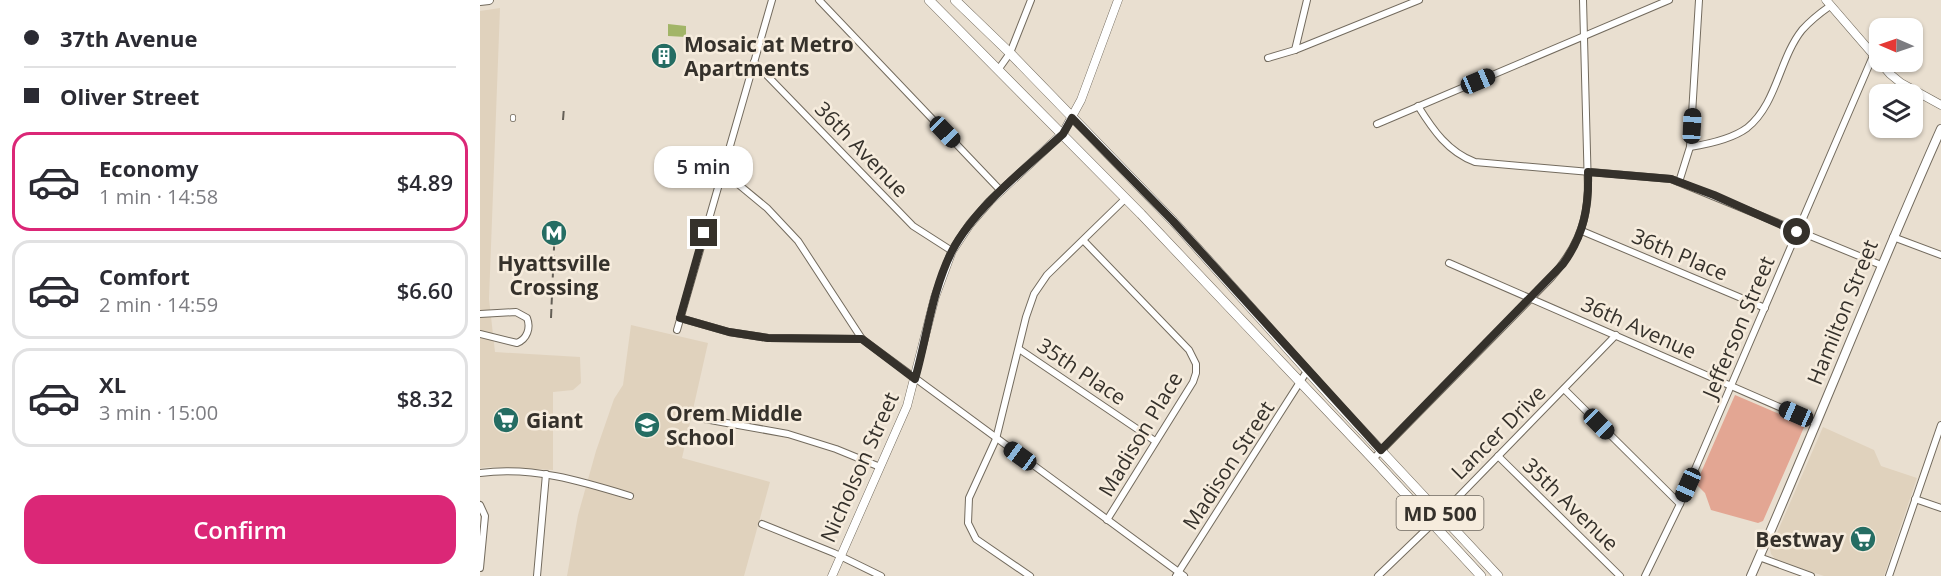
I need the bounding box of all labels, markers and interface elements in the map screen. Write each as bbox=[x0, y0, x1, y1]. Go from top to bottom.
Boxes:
north arrow bbox=[1869, 18, 1923, 72]
map controls bbox=[1869, 18, 1923, 138]
text: 37th Avenue bbox=[60, 23, 198, 53]
place label: Mosaic at Metro Apartments bbox=[684, 30, 854, 82]
building icon: Mosaic at Metro Apartments bbox=[649, 41, 679, 71]
car bbox=[1458, 66, 1498, 96]
text: Oliver Street bbox=[60, 81, 199, 111]
button: layers bbox=[1869, 84, 1923, 138]
street label: 36th Avenue bbox=[809, 95, 915, 203]
car bbox=[1682, 108, 1702, 144]
car bbox=[926, 113, 964, 151]
callout: 5 min bbox=[654, 146, 754, 188]
text: Economy bbox=[99, 153, 198, 183]
text: 5 min bbox=[677, 153, 731, 180]
icon: car bbox=[27, 155, 81, 209]
text: $4.89 bbox=[397, 167, 453, 197]
text: 1 min · 14:58 bbox=[99, 183, 218, 210]
metro station icon: Hyattsville Crossing bbox=[539, 218, 569, 248]
route start bbox=[1783, 218, 1810, 245]
route end bbox=[690, 219, 717, 246]
street label: 36th Place bbox=[1628, 221, 1732, 287]
street label: Hamilton Street bbox=[1800, 235, 1884, 389]
place label: Hyattsville Crossing bbox=[498, 249, 610, 301]
street label: Jefferson Street bbox=[1695, 252, 1781, 404]
text: Comfort bbox=[99, 261, 190, 291]
icon: car bbox=[27, 263, 81, 317]
text: $6.60 bbox=[397, 275, 453, 305]
street label: 36th Avenue bbox=[1577, 289, 1701, 365]
text: 2 min · 14:59 bbox=[99, 291, 218, 318]
street label: 35th Place bbox=[1032, 331, 1132, 411]
street label: Madison Place bbox=[1092, 366, 1188, 502]
text: XL bbox=[99, 369, 126, 399]
icon: car bbox=[27, 371, 81, 425]
street label: Lancer Drive bbox=[1445, 379, 1551, 485]
text: $8.32 bbox=[397, 383, 453, 413]
street label: Nicholson Street bbox=[813, 387, 905, 547]
street label: Madison Street bbox=[1176, 395, 1280, 535]
car bbox=[1776, 398, 1816, 430]
text: 3 min · 15:00 bbox=[99, 399, 218, 426]
place label: Orem Middle School bbox=[666, 399, 802, 451]
supermarket icon: Giant bbox=[491, 405, 521, 435]
car bbox=[1580, 405, 1618, 443]
place label: Giant bbox=[526, 406, 583, 434]
school or university icon: Orem Middle School bbox=[632, 410, 662, 440]
car bbox=[1000, 438, 1040, 474]
street label: 35th Avenue bbox=[1517, 451, 1625, 557]
car bbox=[1672, 465, 1704, 505]
button: Confirm bbox=[24, 495, 456, 564]
road number: MD 500 bbox=[1396, 496, 1484, 530]
supermarket icon: Bestway bbox=[1848, 524, 1878, 554]
place label: Bestway bbox=[1755, 525, 1844, 553]

